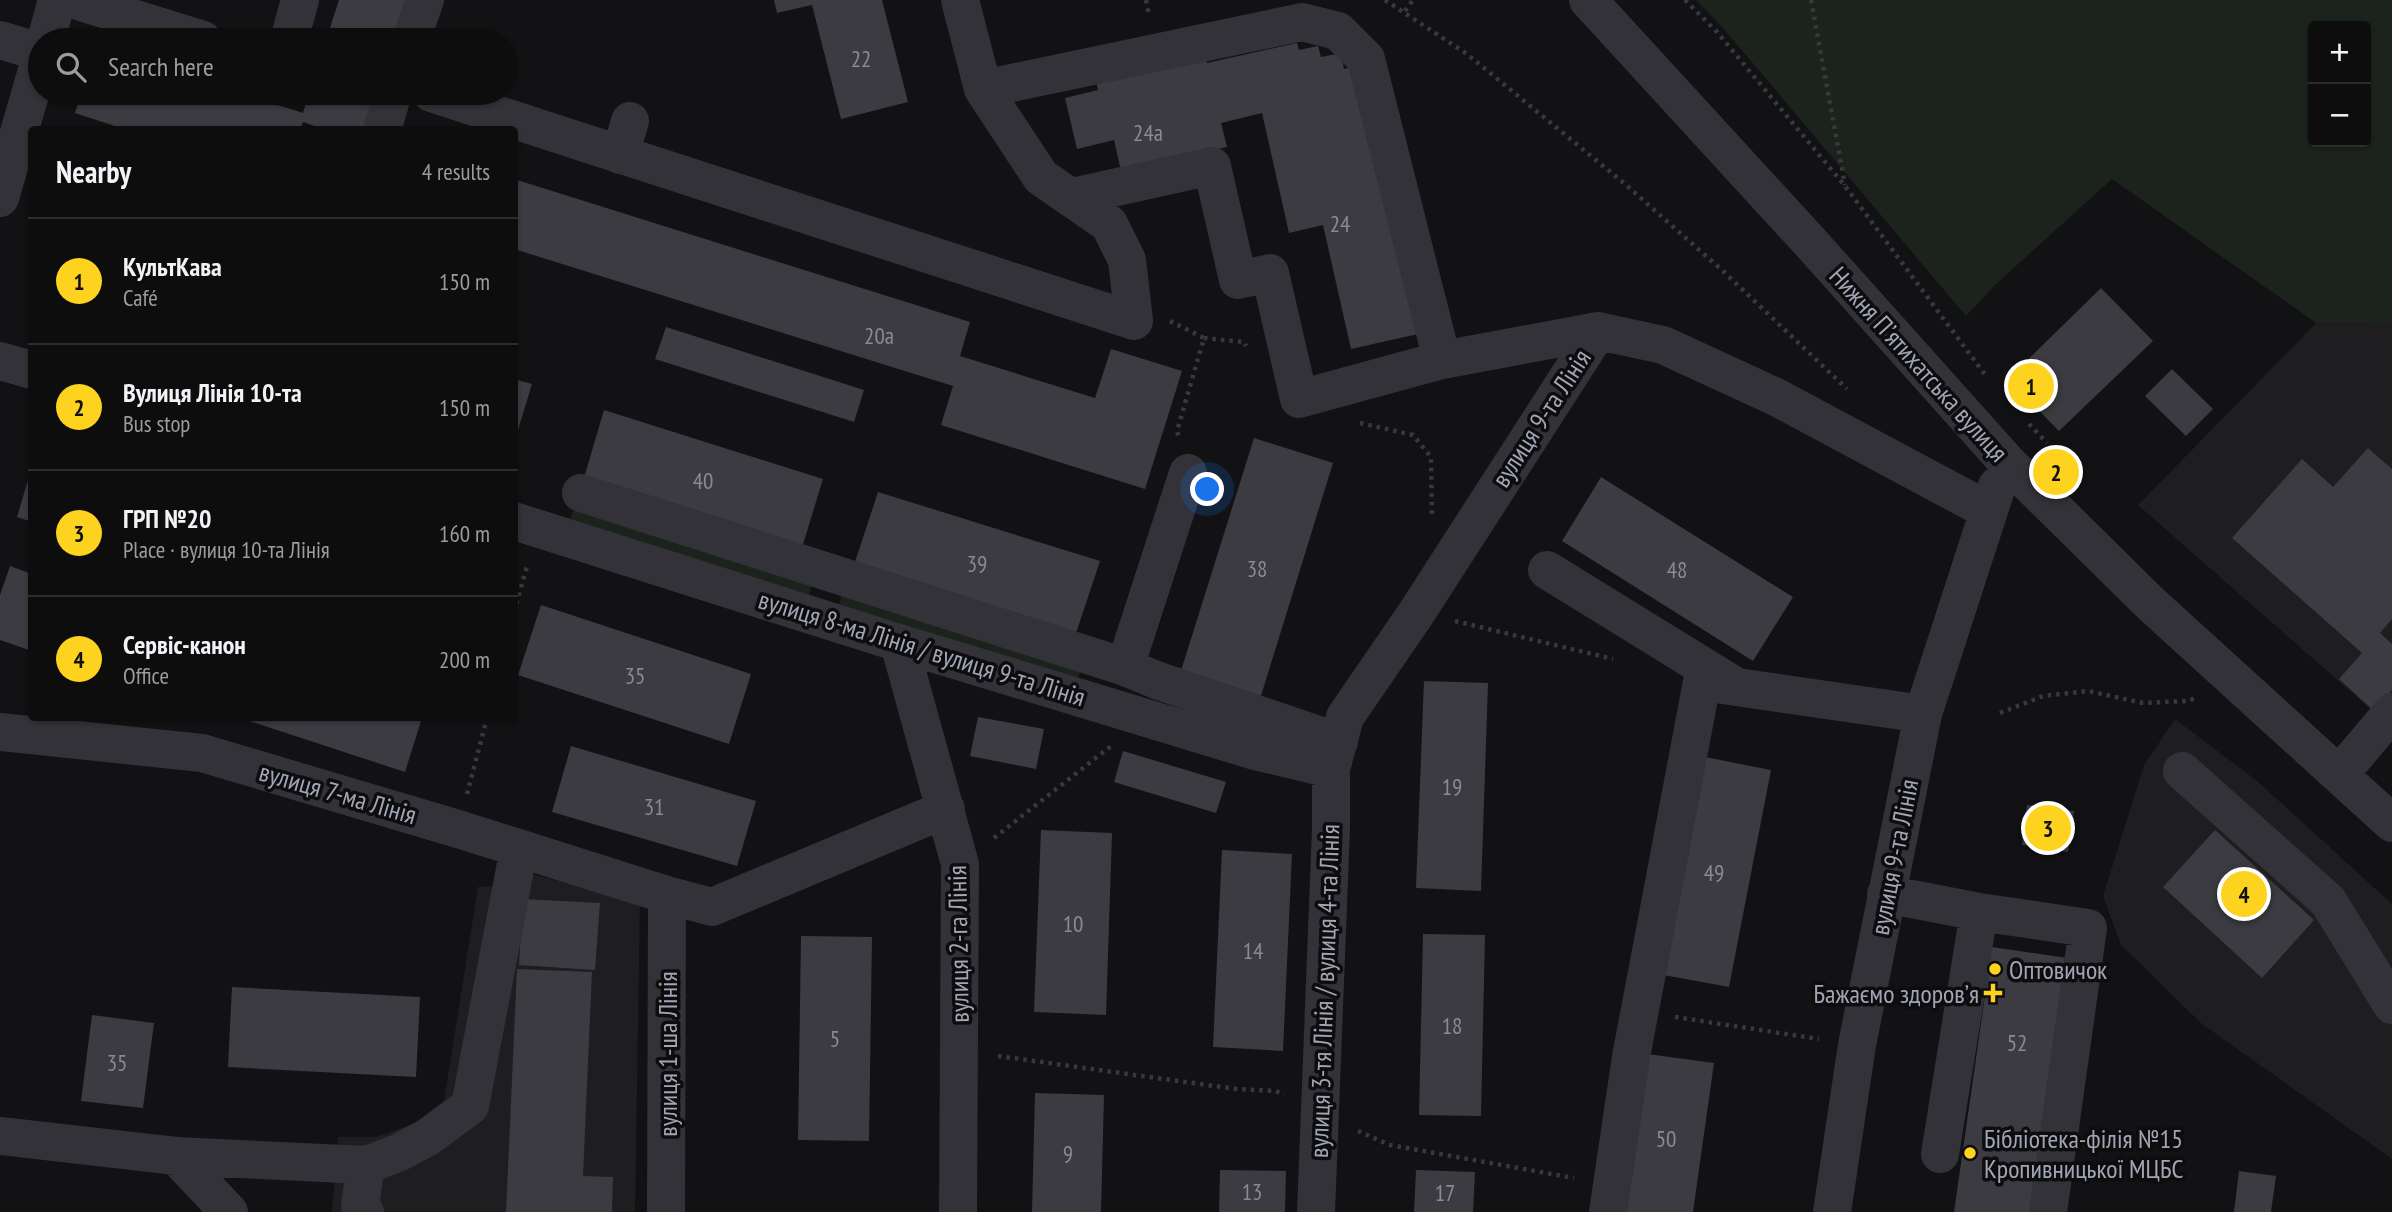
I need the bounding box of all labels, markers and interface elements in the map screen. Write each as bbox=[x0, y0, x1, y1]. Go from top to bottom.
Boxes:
map controls bbox=[2308, 21, 2371, 147]
button: + bbox=[2308, 21, 2371, 84]
search box bbox=[28, 28, 518, 105]
house number: 22 bbox=[851, 44, 871, 73]
icon: search bbox=[52, 48, 90, 86]
text: Search here bbox=[108, 50, 214, 83]
button: − bbox=[2308, 84, 2371, 147]
house number: 24а bbox=[1133, 118, 1163, 147]
text: Nearby bbox=[56, 152, 131, 191]
text: 4 results bbox=[422, 157, 490, 186]
house number: 24 bbox=[1330, 209, 1350, 238]
text: КультКава bbox=[123, 250, 222, 283]
street label: Нижня Пʼятихатська вулиця bbox=[1823, 260, 2015, 468]
text: 1 bbox=[74, 267, 85, 296]
text: 150 m bbox=[439, 267, 490, 296]
text: Café bbox=[123, 283, 158, 312]
house number: 20а bbox=[864, 321, 894, 350]
street label: вулиця 9-та Лінія bbox=[1484, 343, 1598, 493]
pin: 1 bbox=[2008, 360, 2054, 412]
text: Вулиця Лінія 10-та bbox=[123, 376, 302, 409]
text: 2 bbox=[74, 393, 85, 422]
text: 150 m bbox=[439, 393, 490, 422]
text: Bus stop bbox=[123, 409, 190, 438]
pin: 2 bbox=[2033, 446, 2079, 498]
house number: 40 bbox=[693, 466, 713, 495]
your location bbox=[1190, 472, 1224, 506]
text: ГРП №20 bbox=[123, 502, 211, 535]
text: 3 bbox=[74, 519, 85, 548]
text: 160 m bbox=[439, 519, 490, 548]
text: Place · вулиця 10-та Лінія bbox=[123, 535, 330, 564]
house number: 39 bbox=[967, 549, 987, 578]
house number: 38 bbox=[1247, 554, 1267, 583]
house number: 48 bbox=[1667, 555, 1687, 584]
street label: вулиця 8-ма Лінія / вулиця 9-та Лінія bbox=[755, 583, 1089, 713]
text: Сервіс-канон bbox=[123, 628, 246, 661]
text: 4 bbox=[74, 645, 85, 674]
text: 200 m bbox=[439, 645, 490, 674]
text: Office bbox=[123, 661, 169, 690]
house number: 35 bbox=[625, 661, 645, 690]
street label: вулиця 7-ма Лінія bbox=[256, 755, 420, 831]
house number: 19 bbox=[1442, 772, 1462, 801]
street label: вулиця 9-та Лінія bbox=[1863, 776, 1925, 938]
house number: 31 bbox=[644, 792, 664, 821]
pin: 3 bbox=[2025, 802, 2071, 854]
street label: вулиця 3-тя Лінія / вулиця 4-та Лінія bbox=[1302, 824, 1346, 1158]
house number: 49 bbox=[1704, 858, 1724, 887]
street label: вулиця 2-га Лінія bbox=[940, 865, 976, 1023]
pin: 4 bbox=[2221, 868, 2267, 920]
house number: 10 bbox=[1063, 909, 1083, 938]
house number: 14 bbox=[1243, 936, 1263, 965]
place label: Оптовичок bbox=[2009, 953, 2107, 986]
marker: Оптовичок bbox=[1987, 961, 2003, 977]
street label: вулиця 1-ша Лінія bbox=[651, 971, 684, 1137]
place label: Бажаємо здоровʼя bbox=[1814, 977, 1979, 1010]
marker: Бажаємо здоровʼя bbox=[1985, 985, 2001, 1001]
house number: 18 bbox=[1442, 1011, 1462, 1040]
house number: 5 bbox=[830, 1024, 840, 1053]
house number: 52 bbox=[2007, 1028, 2027, 1057]
house number: 35 bbox=[107, 1048, 127, 1077]
place label: Бібліотека-філія №15 Кропивницької МЦБС bbox=[1984, 1122, 2183, 1185]
house number: 50 bbox=[1656, 1124, 1676, 1153]
house number: 9 bbox=[1063, 1139, 1073, 1168]
marker: Бібліотека-філія №15 Кропивницької МЦБС bbox=[1962, 1145, 1978, 1161]
house number: 13 bbox=[1242, 1177, 1262, 1206]
house number: 17 bbox=[1435, 1178, 1455, 1207]

